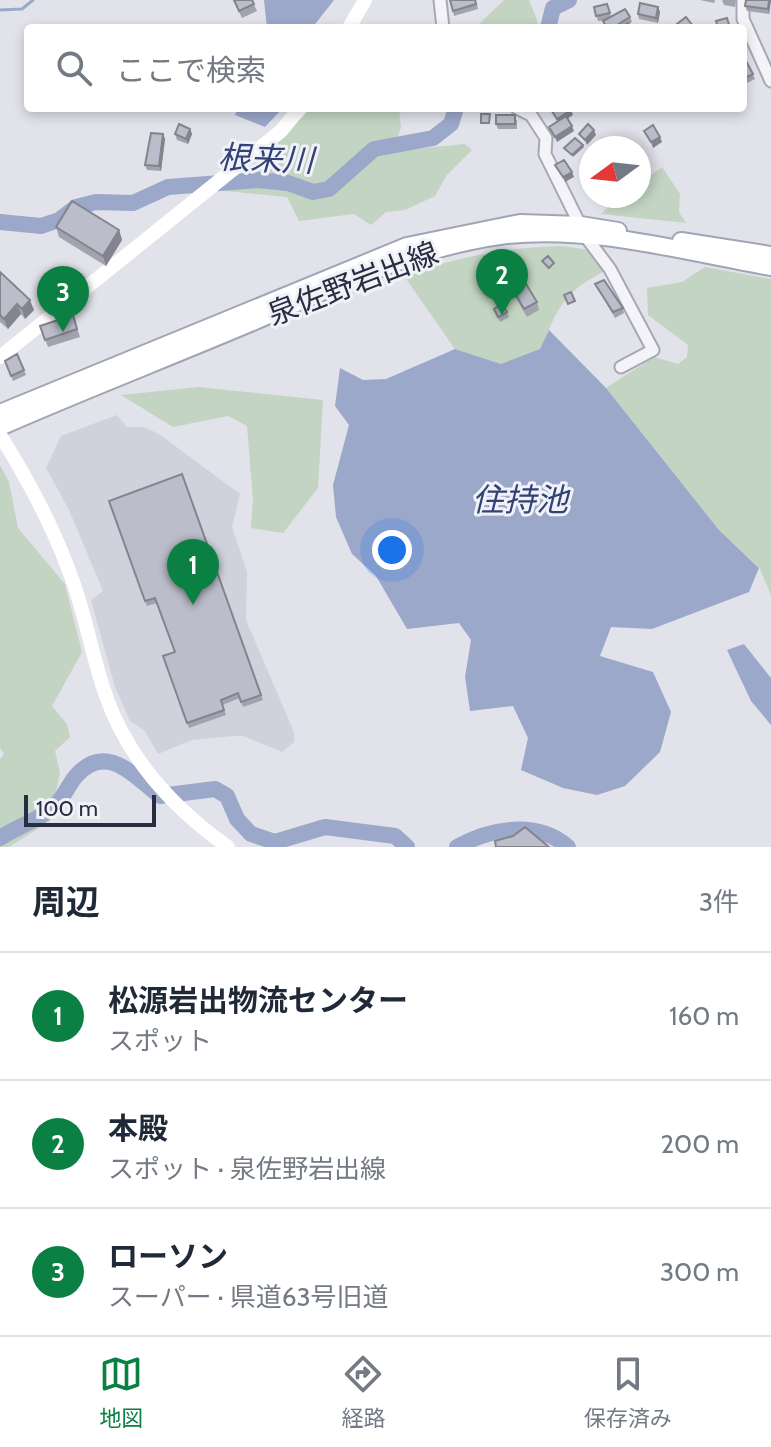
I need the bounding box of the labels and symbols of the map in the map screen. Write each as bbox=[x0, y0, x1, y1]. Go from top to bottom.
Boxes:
north arrow bbox=[579, 136, 651, 208]
water label: 根来川 bbox=[217, 137, 318, 180]
street label: 泉佐野岩出線 bbox=[262, 234, 443, 333]
pin: 2 bbox=[476, 249, 528, 315]
pin: 3 bbox=[37, 266, 89, 332]
water label: 住持池 bbox=[472, 480, 571, 519]
your location bbox=[372, 530, 412, 570]
pin: 1 bbox=[167, 539, 219, 605]
scale bar bbox=[24, 791, 156, 827]

